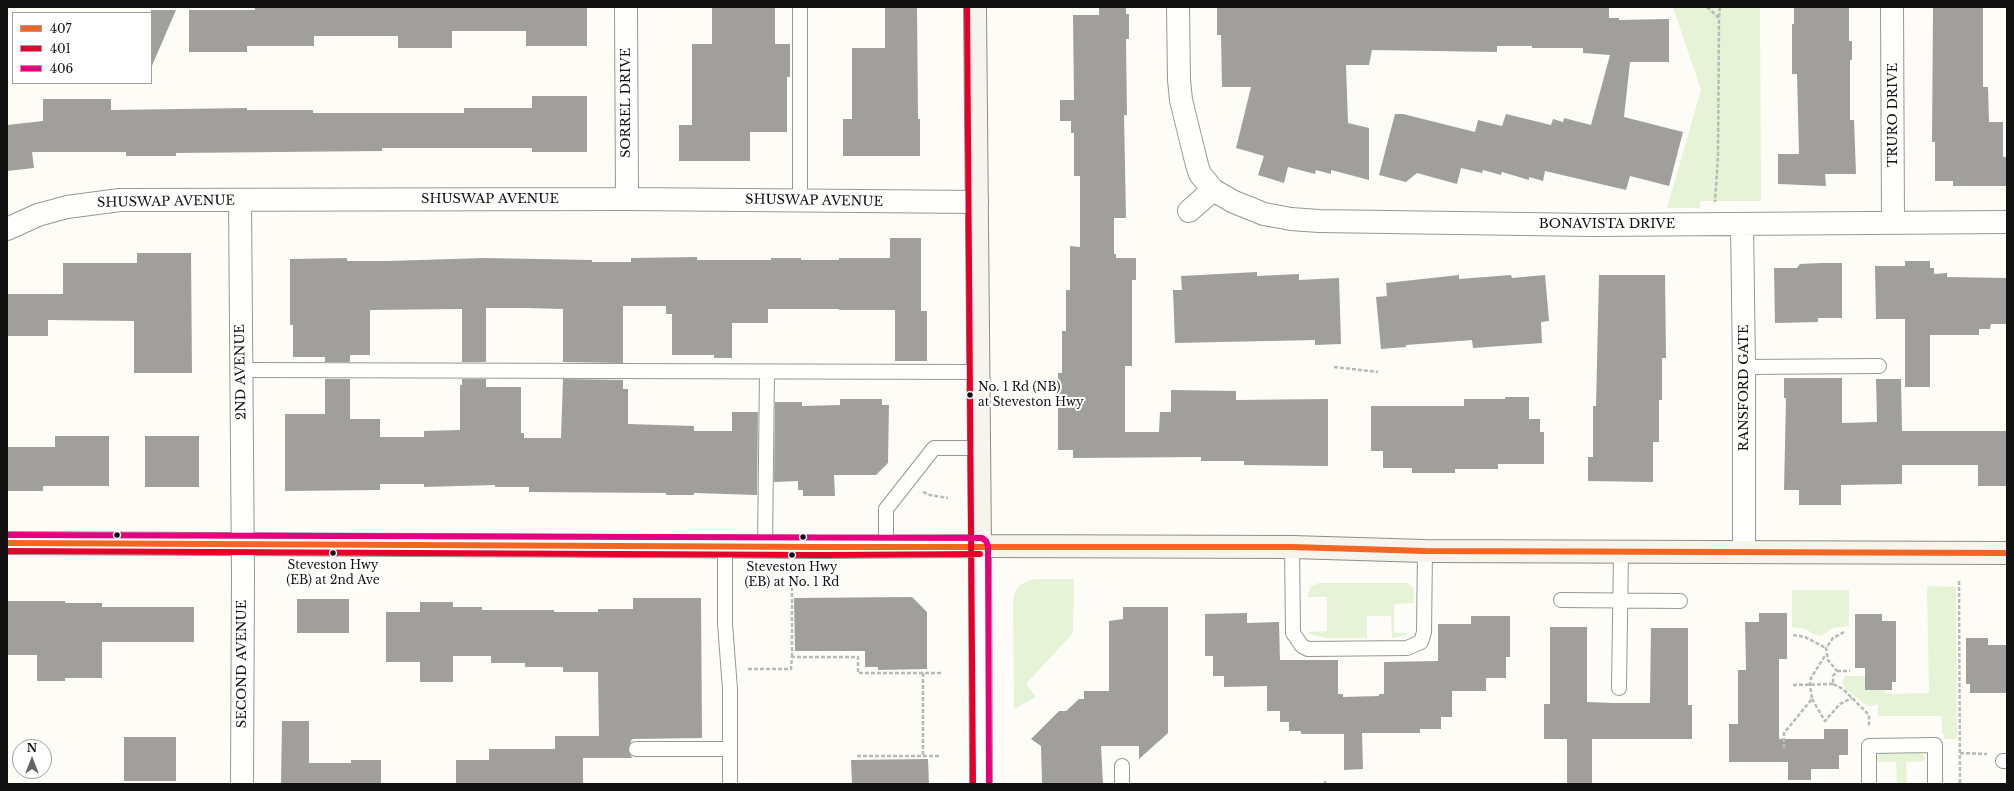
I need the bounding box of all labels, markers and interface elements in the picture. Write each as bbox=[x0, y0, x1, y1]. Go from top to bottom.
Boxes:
legend bbox=[12, 12, 152, 84]
text: 407 bbox=[50, 21, 72, 36]
text: 401 bbox=[50, 41, 71, 56]
street label: SORREL DRIVE bbox=[618, 48, 634, 158]
text: 406 bbox=[50, 61, 73, 76]
street label: TRURO DRIVE bbox=[1885, 63, 1901, 167]
street label: SHUSWAP AVENUE bbox=[421, 191, 559, 207]
street label: SHUSWAP AVENUE bbox=[745, 192, 883, 210]
street label: SHUSWAP AVENUE bbox=[97, 193, 235, 211]
street label: BONAVISTA DRIVE bbox=[1539, 216, 1675, 232]
street label: 2ND AVENUE bbox=[232, 324, 250, 420]
street label: RANSFORD GATE bbox=[1736, 325, 1752, 451]
place label: No. 1 Rd (NB) at Steveston Hwy bbox=[978, 381, 1084, 409]
marker: No. 1 Rd (NB) at Steveston Hwy bbox=[965, 390, 975, 400]
unlabelled marker bbox=[112, 530, 122, 540]
unlabelled marker bbox=[798, 532, 808, 542]
marker: Steveston Hwy (EB) at 2nd Ave bbox=[328, 548, 338, 558]
marker: Steveston Hwy (EB) at No. 1 Rd bbox=[787, 550, 797, 560]
place label: Steveston Hwy (EB) at 2nd Ave bbox=[286, 559, 380, 587]
place label: Steveston Hwy (EB) at No. 1 Rd bbox=[745, 561, 839, 589]
street label: SECOND AVENUE bbox=[234, 600, 250, 728]
north arrow bbox=[12, 739, 52, 779]
text: N bbox=[27, 741, 37, 755]

